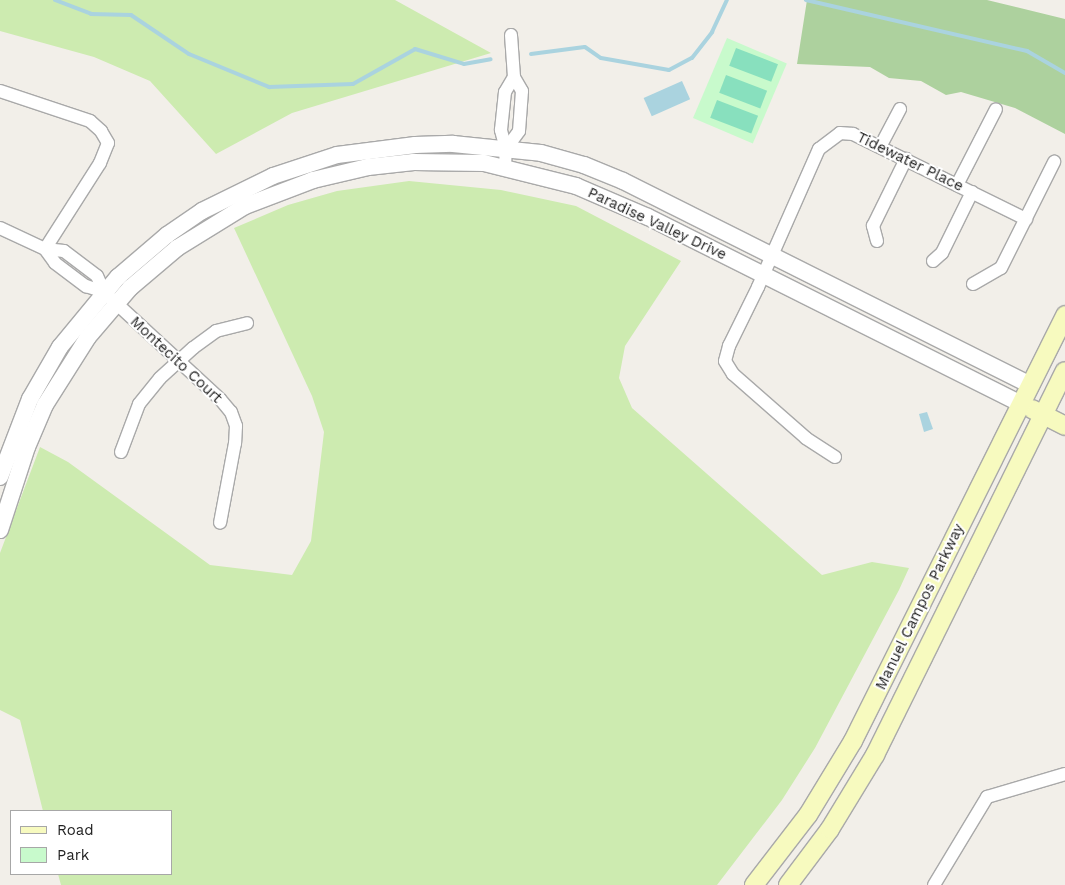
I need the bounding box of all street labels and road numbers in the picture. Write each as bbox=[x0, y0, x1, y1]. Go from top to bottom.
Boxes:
street label: Tidewater Place bbox=[854, 128, 966, 196]
street label: Paradise Valley Drive bbox=[584, 184, 730, 264]
street label: Montecito Court bbox=[126, 313, 226, 407]
street label: Manuel Campos Parkway bbox=[872, 521, 968, 693]

